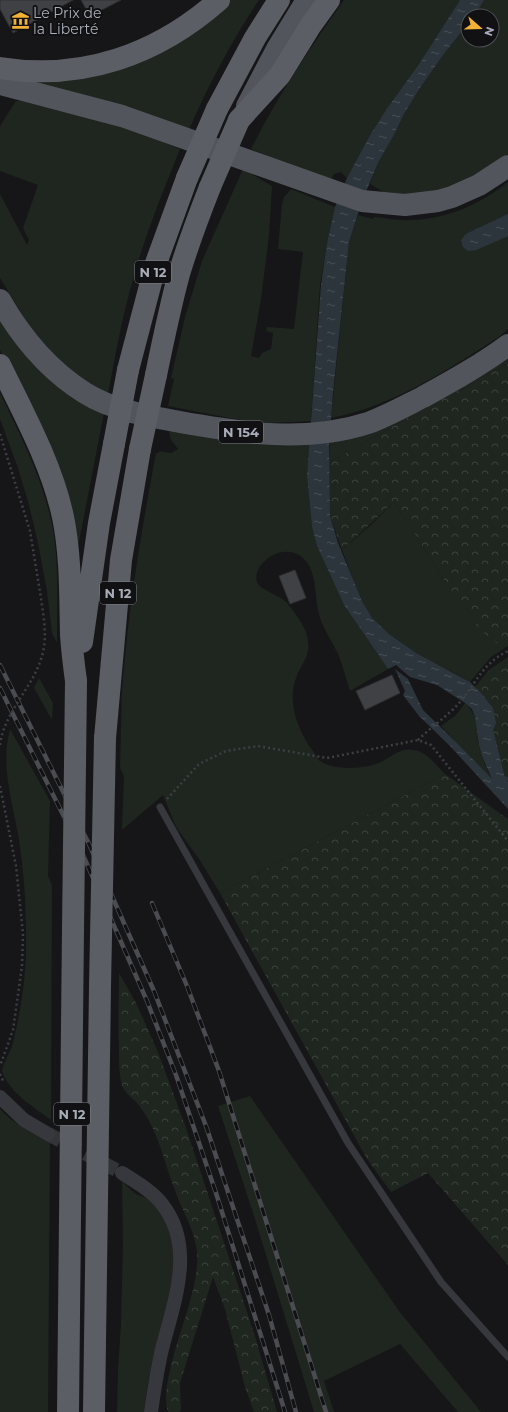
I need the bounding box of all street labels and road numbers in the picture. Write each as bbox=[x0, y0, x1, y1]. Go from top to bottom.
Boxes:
road number: N 12 bbox=[135, 261, 171, 283]
road number: N 154 bbox=[219, 421, 263, 443]
road number: N 12 bbox=[100, 582, 136, 604]
road number: N 12 bbox=[54, 1103, 90, 1125]

